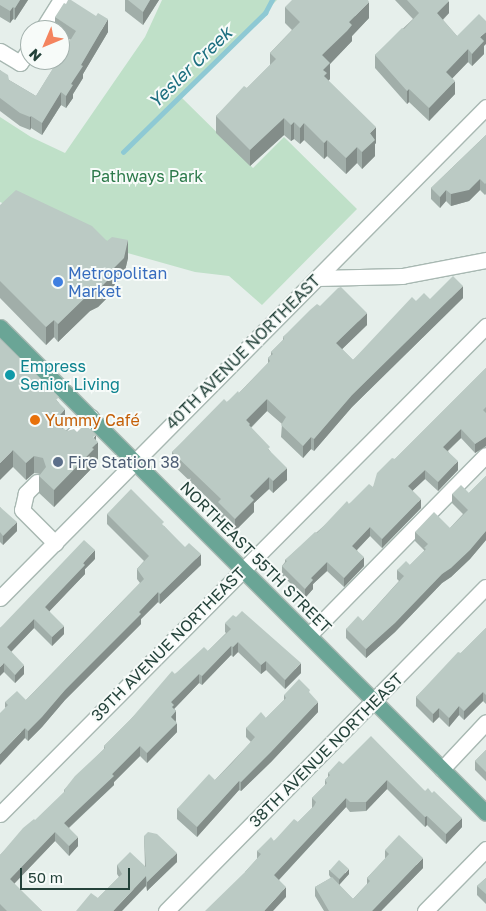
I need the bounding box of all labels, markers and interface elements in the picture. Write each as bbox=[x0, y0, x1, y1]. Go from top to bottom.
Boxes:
north arrow bbox=[20, 20, 70, 70]
water label: Yesler Creek bbox=[144, 22, 236, 112]
text: N bbox=[25, 45, 45, 65]
park label: Pathways Park bbox=[91, 166, 203, 186]
place label: Metropolitan Market bbox=[68, 263, 167, 301]
street label: 40TH AVENUE NORTHEAST bbox=[162, 271, 324, 433]
marker: Metropolitan Market bbox=[52, 276, 64, 288]
place label: Empress Senior Living bbox=[20, 356, 120, 394]
marker: Empress Senior Living bbox=[4, 369, 16, 381]
place label: Yummy Café bbox=[45, 410, 140, 430]
marker: Yummy Café bbox=[29, 414, 41, 426]
place label: Fire Station 38 bbox=[68, 452, 180, 472]
marker: Fire Station 38 bbox=[52, 456, 64, 468]
street label: NORTHEAST 55TH STREET bbox=[176, 477, 336, 637]
street label: 39TH AVENUE NORTHEAST bbox=[87, 563, 249, 725]
street label: 38TH AVENUE NORTHEAST bbox=[245, 669, 407, 831]
scale bar bbox=[22, 858, 132, 890]
text: 50 m bbox=[28, 868, 63, 886]

